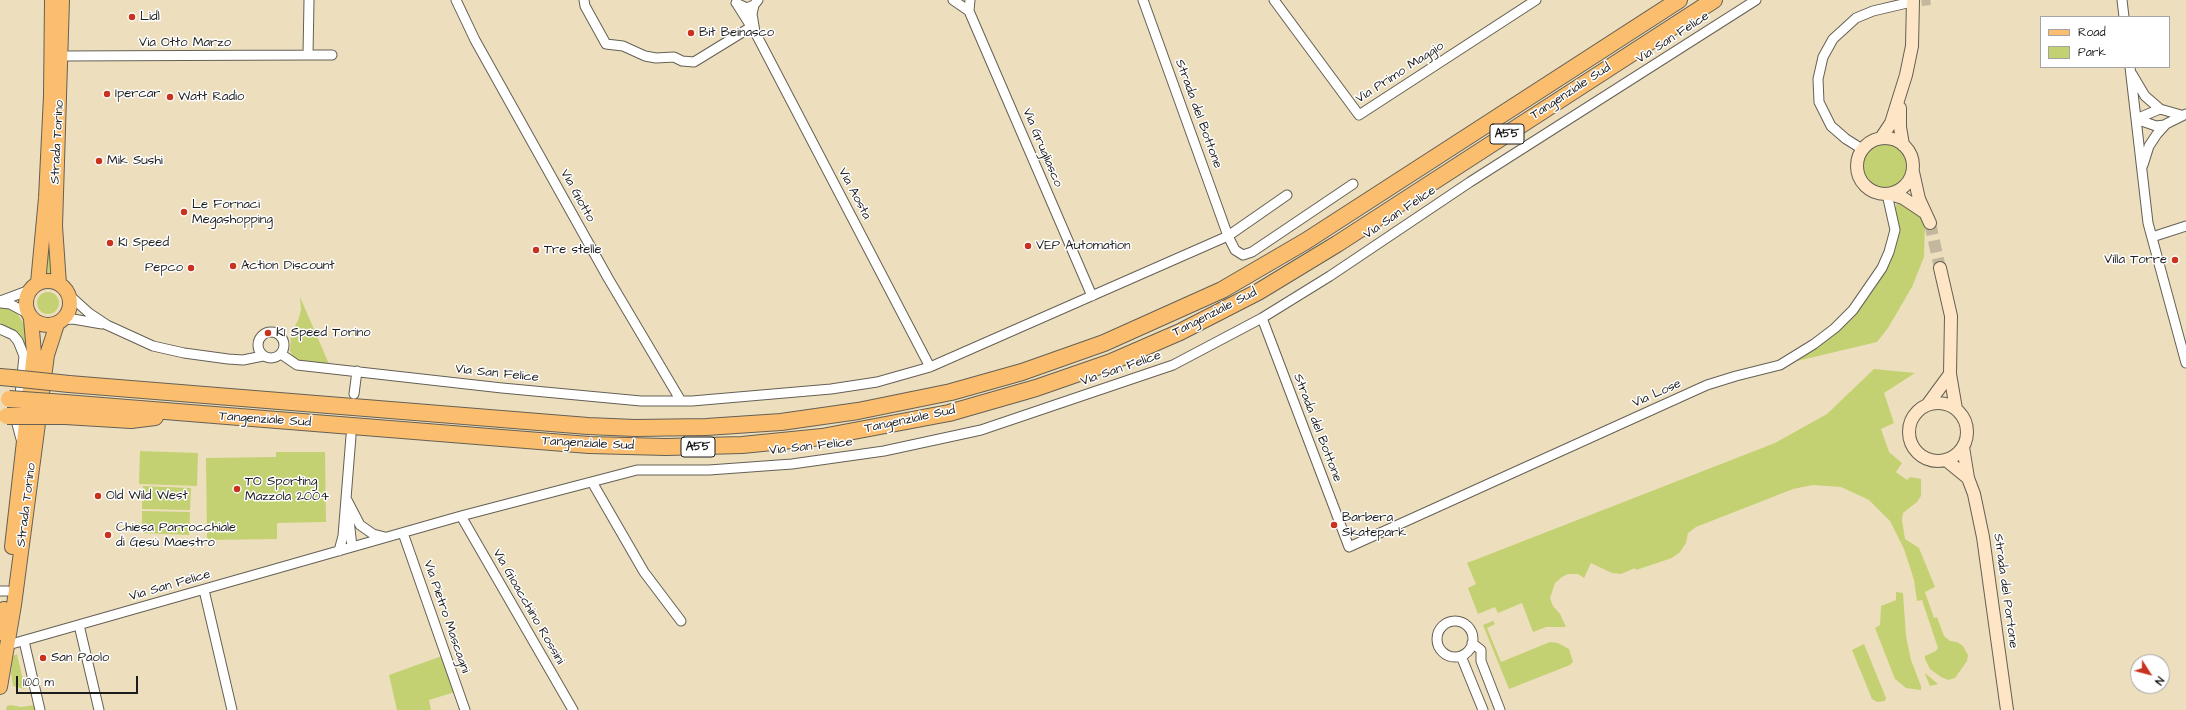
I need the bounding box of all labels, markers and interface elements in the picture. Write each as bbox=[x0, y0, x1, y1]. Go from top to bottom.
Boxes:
place label: Lidl bbox=[140, 9, 160, 25]
street label: Via San Felice bbox=[1634, 9, 1712, 67]
marker: Lidl bbox=[127, 12, 137, 22]
legend bbox=[2040, 16, 2170, 68]
text: Road bbox=[2078, 24, 2106, 41]
place label: Bit Beinasco bbox=[699, 25, 774, 41]
marker: Bit Beinasco bbox=[686, 28, 696, 38]
street label: Via Otto Marzo bbox=[139, 35, 231, 51]
street label: Via Primo Maggio bbox=[1353, 39, 1447, 107]
text: Park bbox=[2078, 44, 2106, 61]
street label: Strada del Bottone bbox=[1171, 57, 1225, 171]
street label: Tangenziale Sud bbox=[1528, 60, 1614, 124]
place label: Ipercar bbox=[115, 86, 160, 102]
marker: Ipercar bbox=[102, 89, 112, 99]
place label: Watt Radio bbox=[178, 89, 244, 105]
marker: Watt Radio bbox=[165, 92, 175, 102]
street label: Strada Torino bbox=[48, 100, 68, 184]
street label: Via Grugliasco bbox=[1018, 106, 1066, 190]
road number: A55 bbox=[1490, 124, 1524, 144]
place label: Mik Sushi bbox=[107, 153, 163, 169]
marker: Mik Sushi bbox=[94, 156, 104, 166]
street label: Via Aosta bbox=[834, 166, 874, 222]
street label: Via Giotto bbox=[556, 167, 598, 225]
street label: Via San Felice bbox=[1361, 183, 1439, 243]
place label: Le Fornaci Megashopping bbox=[192, 197, 273, 228]
marker: Le Fornaci Megashopping bbox=[179, 207, 189, 217]
place label: K1 Speed bbox=[118, 235, 169, 251]
marker: K1 Speed bbox=[105, 238, 115, 248]
place label: VEP Automation bbox=[1036, 238, 1131, 254]
marker: VEP Automation bbox=[1023, 241, 1033, 251]
place label: Tre stelle bbox=[544, 242, 601, 258]
marker: Tre stelle bbox=[531, 245, 541, 255]
place label: Villa Torre bbox=[2104, 252, 2167, 268]
marker: Villa Torre bbox=[2170, 255, 2180, 265]
place label: Action Discount bbox=[241, 258, 335, 274]
place label: Pepco bbox=[145, 260, 183, 276]
marker: Action Discount bbox=[228, 261, 238, 271]
marker: Pepco bbox=[186, 263, 196, 273]
street label: Tangenziale Sud bbox=[1170, 285, 1260, 341]
place label: K1 Speed Torino bbox=[276, 325, 371, 341]
marker: K1 Speed Torino bbox=[263, 328, 273, 338]
street label: Via San Felice bbox=[1079, 348, 1163, 390]
street label: Via San Felice bbox=[454, 362, 540, 386]
street label: Strada del Bottone bbox=[1289, 372, 1345, 484]
street label: Via Lose bbox=[1630, 376, 1684, 412]
street label: Tangenziale Sud bbox=[863, 403, 957, 437]
street label: Tangenziale Sud bbox=[218, 409, 312, 431]
street label: Tangenziale Sud bbox=[541, 434, 635, 454]
street label: Via San Felice bbox=[768, 435, 854, 459]
road number: A55 bbox=[681, 437, 715, 457]
street label: Strada Torino bbox=[14, 462, 40, 548]
place label: TO Sporting Mazzola 2004 bbox=[245, 474, 329, 505]
marker: TO Sporting Mazzola 2004 bbox=[232, 484, 242, 494]
place label: Old Wild West bbox=[106, 488, 188, 504]
marker: Old Wild West bbox=[93, 491, 103, 501]
place label: Barbera Skatepark bbox=[1342, 510, 1406, 541]
place label: Chiesa Parrocchiale di Gesù Maestro bbox=[116, 520, 236, 551]
marker: Barbera Skatepark bbox=[1329, 520, 1339, 530]
marker: Chiesa Parrocchiale di Gesù Maestro bbox=[103, 530, 113, 540]
street label: Strada del Portone bbox=[1989, 533, 2021, 649]
street label: Via Gioacchino Rossini bbox=[489, 546, 567, 668]
street label: Via Pietro Mascagni bbox=[419, 559, 473, 675]
street label: Via San Felice bbox=[128, 567, 212, 605]
place label: San Paolo bbox=[51, 650, 109, 666]
marker: San Paolo bbox=[38, 653, 48, 663]
north arrow bbox=[2130, 654, 2170, 694]
scale bar bbox=[18, 668, 140, 694]
text: 100 m bbox=[23, 674, 54, 691]
text: N bbox=[2151, 674, 2167, 688]

